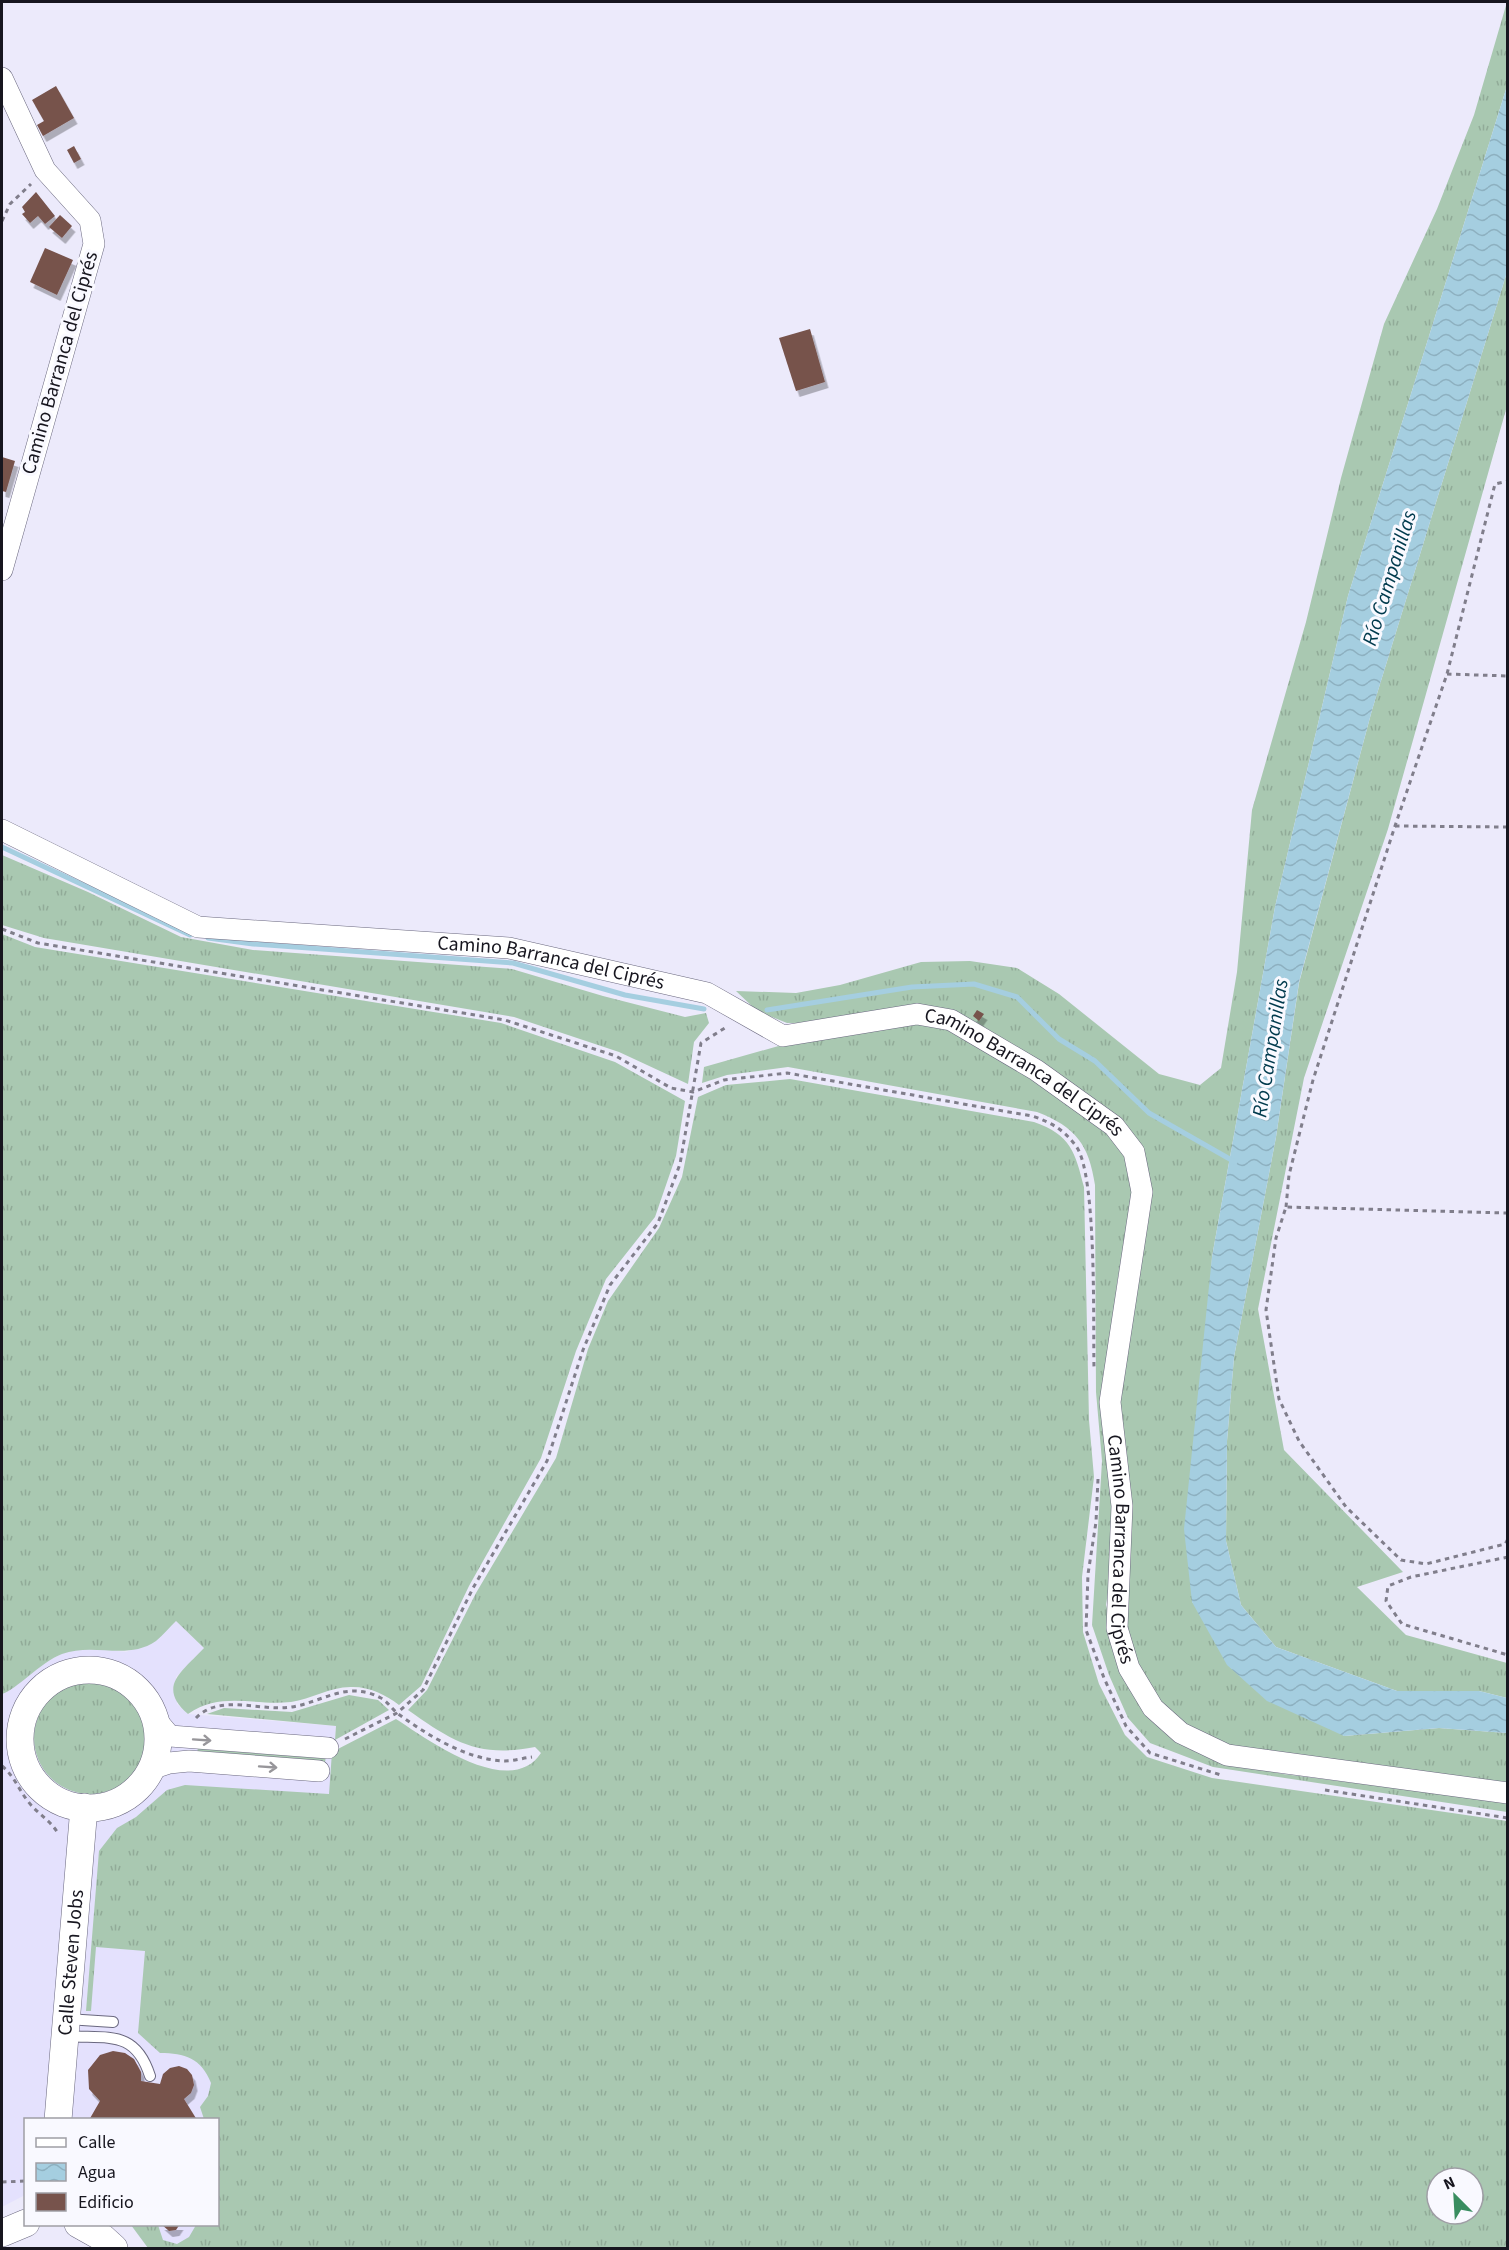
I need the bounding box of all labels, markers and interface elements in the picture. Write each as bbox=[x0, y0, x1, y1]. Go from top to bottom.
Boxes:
street label: Camino Barranca del Ciprés bbox=[15, 248, 105, 478]
water label: Río Campanillas bbox=[1354, 507, 1424, 649]
street label: Camino Barranca del Ciprés bbox=[436, 929, 667, 997]
water label: Río Campanillas bbox=[1244, 977, 1296, 1119]
street label: Camino Barranca del Ciprés bbox=[922, 1002, 1131, 1142]
street label: Camino Barranca del Ciprés bbox=[1100, 1433, 1141, 1667]
one-way arrow bbox=[192, 1735, 212, 1746]
one-way arrow bbox=[258, 1762, 278, 1773]
street label: Calle Steven Jobs bbox=[51, 1888, 91, 2037]
legend bbox=[24, 2118, 219, 2226]
text: Calle bbox=[78, 2130, 116, 2155]
text: Agua bbox=[78, 2160, 116, 2185]
north arrow bbox=[1425, 2166, 1485, 2226]
text: N bbox=[1440, 2171, 1459, 2195]
text: Edificio bbox=[78, 2190, 134, 2215]

